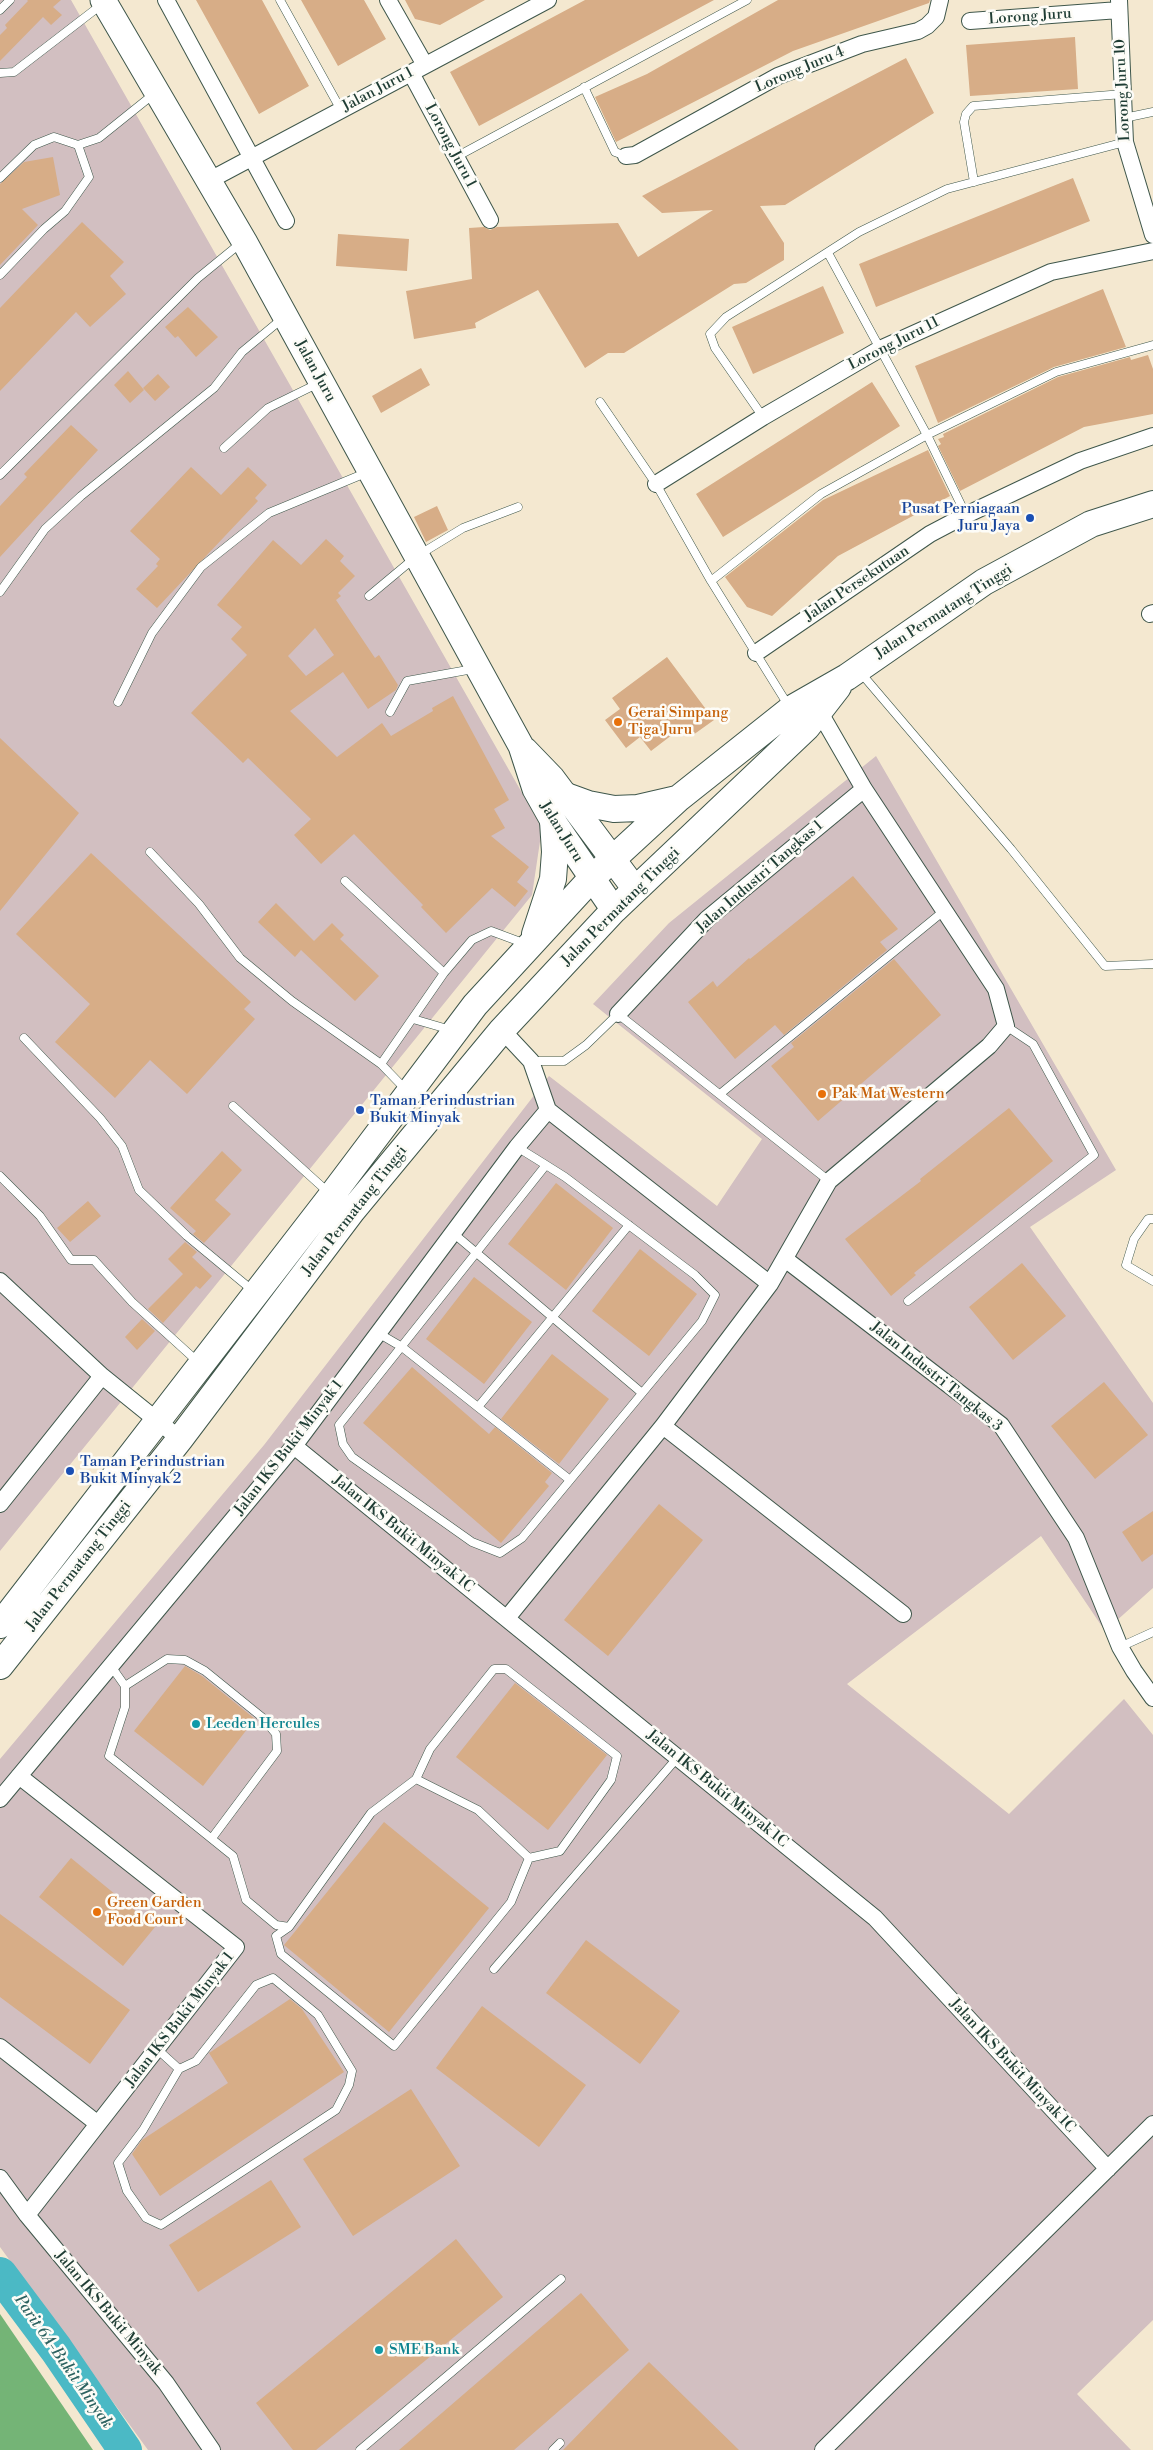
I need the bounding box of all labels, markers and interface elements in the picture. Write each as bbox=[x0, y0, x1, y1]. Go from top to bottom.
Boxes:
street label: Lorong Juru bbox=[988, 5, 1072, 29]
street label: Lorong Juru 10 bbox=[1111, 38, 1135, 142]
street label: Lorong Juru 4 bbox=[753, 43, 847, 97]
street label: Jalan Juru 1 bbox=[339, 64, 417, 116]
street label: Lorong Juru 1 bbox=[420, 101, 480, 191]
street label: Lorong Juru 11 bbox=[845, 313, 943, 375]
street label: Jalan Juru bbox=[291, 337, 339, 405]
place label: Pusat Perniagaan Juru Jaya bbox=[902, 500, 1020, 535]
marker: Pusat Perniagaan Juru Jaya bbox=[1024, 512, 1036, 524]
street label: Jalan Persekutuan bbox=[801, 542, 913, 626]
street label: Jalan Permatang Tinggi bbox=[872, 561, 1016, 663]
place label: Gerai Simpang Tiga Juru bbox=[628, 704, 728, 739]
marker: Gerai Simpang Tiga Juru bbox=[612, 716, 624, 728]
street label: Jalan Juru bbox=[535, 798, 587, 866]
street label: Jalan Industri Tangkas 1 bbox=[693, 817, 827, 937]
street label: Jalan Permatang Tinggi bbox=[558, 844, 684, 970]
place label: Pak Mat Western bbox=[832, 1085, 945, 1103]
marker: Pak Mat Western bbox=[816, 1088, 828, 1100]
place label: Taman Perindustrian Bukit Minyak bbox=[370, 1092, 515, 1127]
marker: Taman Perindustrian Bukit Minyak bbox=[354, 1104, 366, 1116]
street label: Jalan Permatang Tinggi bbox=[299, 1142, 411, 1280]
street label: Jalan Industri Tangkas 3 bbox=[866, 1318, 1006, 1436]
street label: Jalan IKS Bukit Minyak 1 bbox=[231, 1377, 347, 1519]
place label: Taman Perindustrian Bukit Minyak 2 bbox=[80, 1453, 225, 1488]
marker: Taman Perindustrian Bukit Minyak 2 bbox=[64, 1465, 76, 1477]
street label: Jalan IKS Bukit Minyak 1C bbox=[329, 1471, 477, 1597]
street label: Jalan Permatang Tinggi bbox=[23, 1497, 135, 1635]
place label: Leeden Hercules bbox=[206, 1715, 320, 1733]
marker: Leeden Hercules bbox=[190, 1718, 202, 1730]
street label: Jalan IKS Bukit Minyak 1C bbox=[643, 1726, 791, 1852]
place label: Green Garden Food Court bbox=[107, 1894, 202, 1929]
marker: Green Garden Food Court bbox=[91, 1906, 103, 1918]
street label: Jalan IKS Bukit Minyak 1 bbox=[122, 1949, 238, 2091]
street label: Jalan IKS Bukit Minyak 1C bbox=[945, 1995, 1079, 2137]
street label: Jalan IKS Bukit Minyak bbox=[51, 2247, 165, 2379]
water label: Parit 6A-Bukit Minyak bbox=[10, 2292, 116, 2432]
place label: SME Bank bbox=[389, 2341, 459, 2359]
marker: SME Bank bbox=[373, 2344, 385, 2356]

